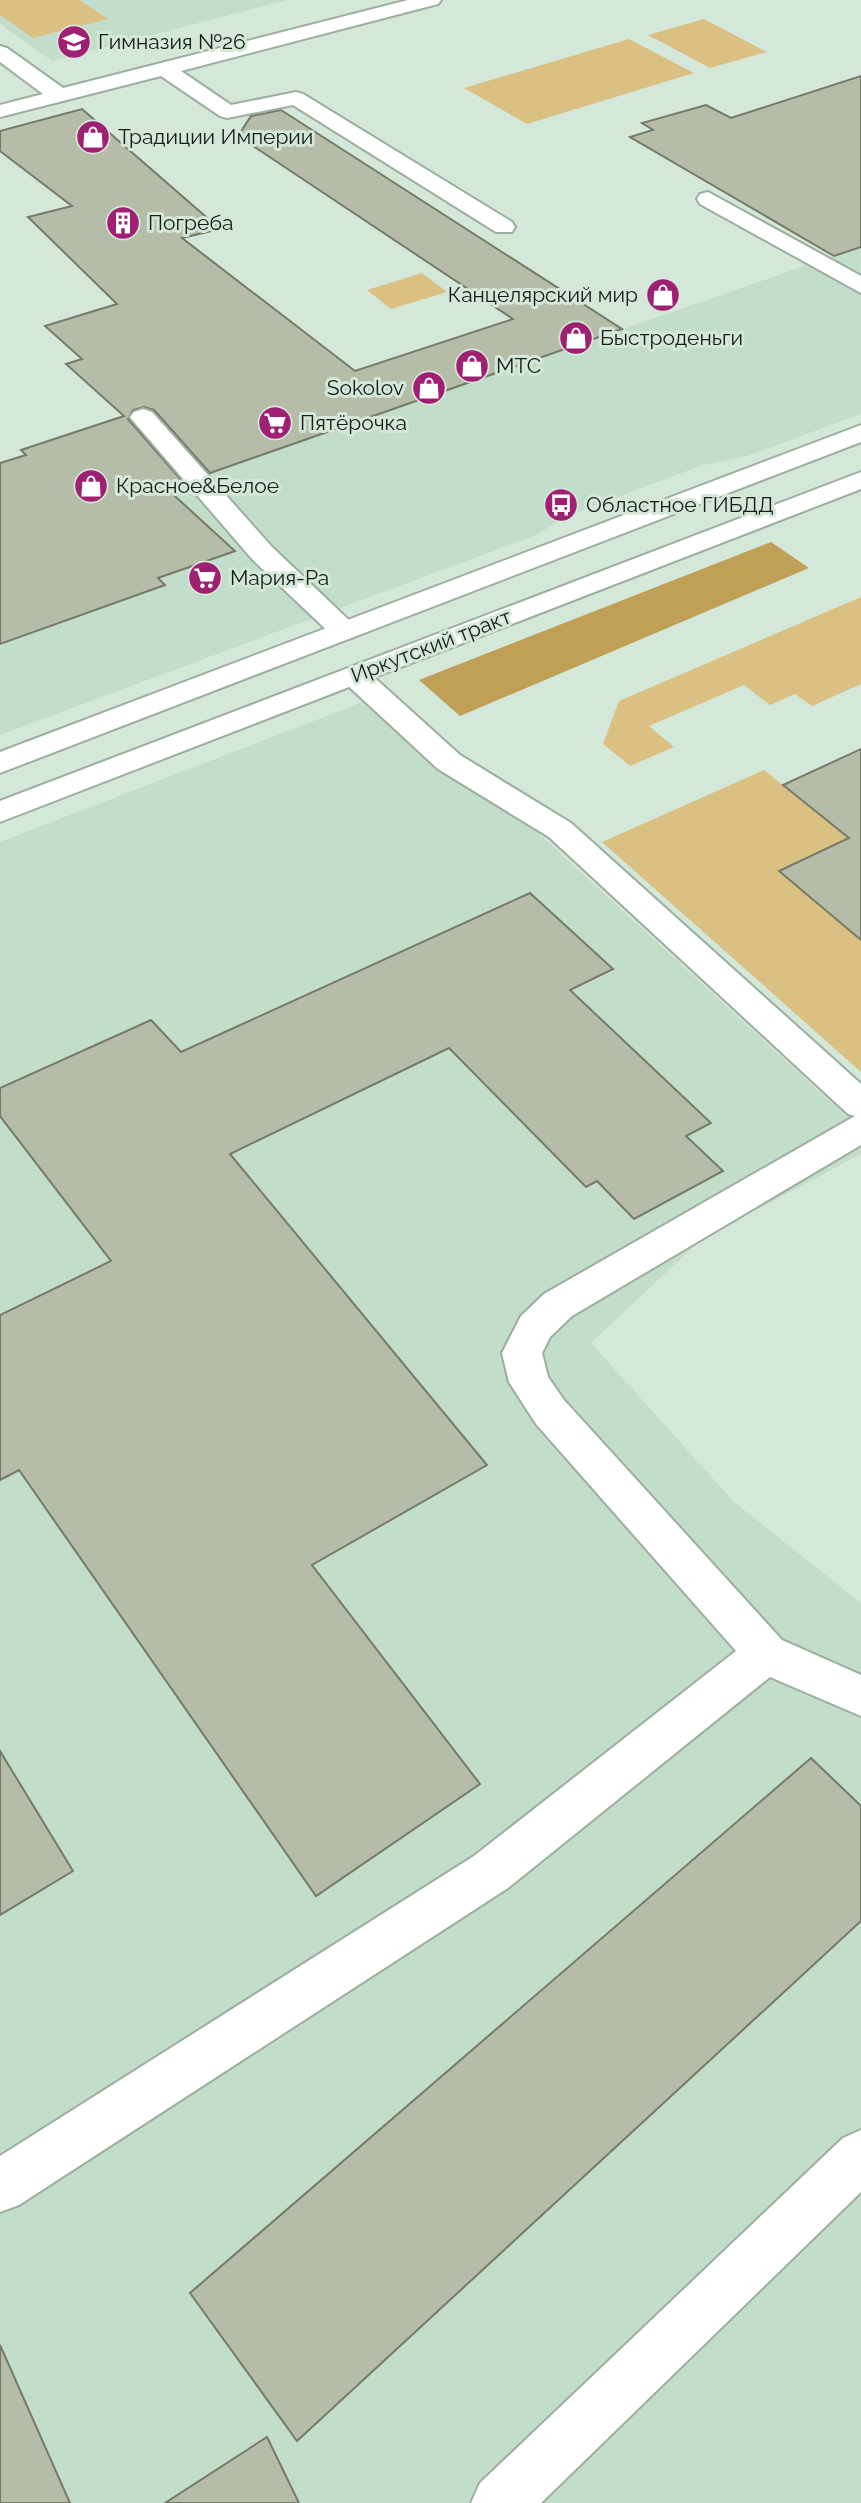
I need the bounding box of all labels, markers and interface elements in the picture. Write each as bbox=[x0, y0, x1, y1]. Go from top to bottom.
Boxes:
school or university icon: Гимназия №26 bbox=[55, 23, 93, 61]
place label: Гимназия №26 bbox=[98, 29, 246, 54]
shop icon: Традиции Империи bbox=[74, 118, 112, 156]
place label: Традиции Империи bbox=[118, 124, 313, 149]
building icon: Погреба bbox=[104, 204, 142, 242]
place label: Погреба bbox=[148, 210, 234, 235]
shop icon: Канцелярский мир bbox=[644, 276, 682, 314]
place label: Канцелярский мир bbox=[448, 282, 638, 307]
shop icon: Быстроденьги bbox=[557, 319, 595, 357]
place label: Быстроденьги bbox=[600, 325, 743, 350]
shop icon: МТС bbox=[453, 347, 491, 385]
place label: МТС bbox=[496, 353, 541, 378]
shop icon: Sokolov bbox=[410, 369, 448, 407]
place label: Sokolov bbox=[327, 375, 404, 400]
supermarket icon: Пятёрочка bbox=[256, 404, 294, 442]
place label: Пятёрочка bbox=[300, 410, 407, 435]
shop icon: Красное&Белое bbox=[72, 467, 110, 505]
place label: Красное&Белое bbox=[116, 473, 279, 498]
bus stop icon: Областное ГИБДД bbox=[542, 486, 580, 524]
place label: Областное ГИБДД bbox=[586, 492, 774, 517]
supermarket icon: Мария-Ра bbox=[186, 559, 224, 597]
place label: Мария-Ра bbox=[230, 565, 329, 590]
street label: Иркутский тракт bbox=[347, 604, 514, 688]

